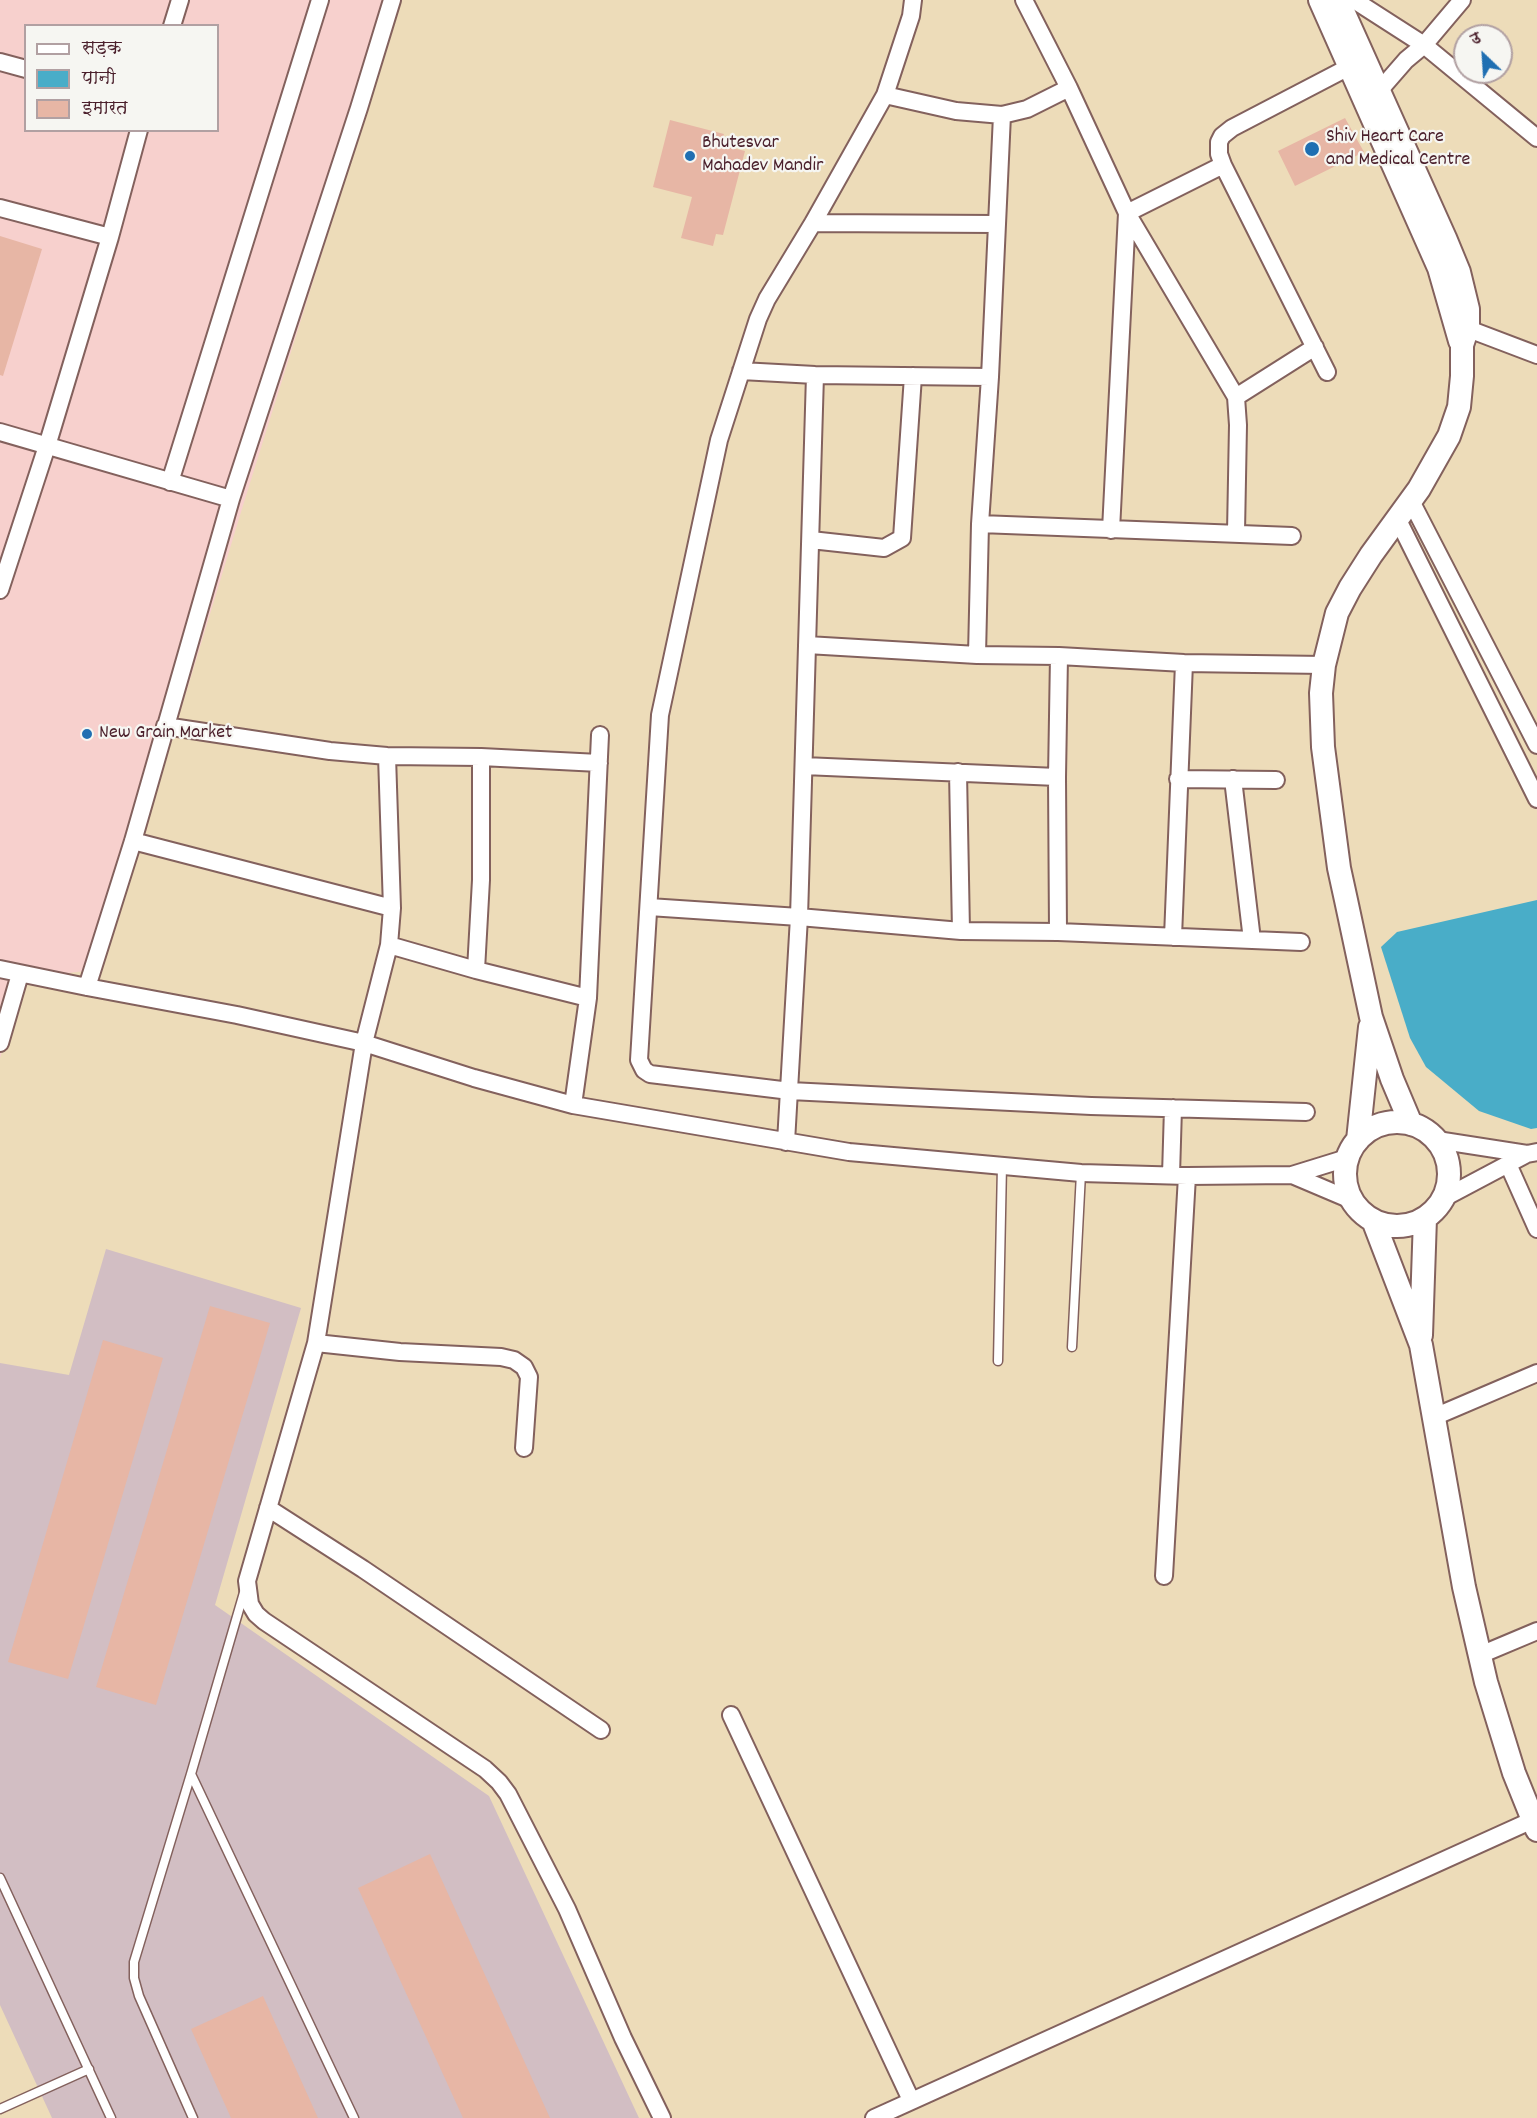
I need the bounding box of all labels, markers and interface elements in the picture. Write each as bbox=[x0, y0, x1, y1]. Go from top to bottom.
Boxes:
legend bbox=[24, 24, 219, 132]
north arrow bbox=[1453, 24, 1513, 84]
text: उ bbox=[1467, 27, 1485, 51]
text: सड़क bbox=[82, 37, 122, 62]
text: पानी bbox=[82, 67, 116, 92]
text: इमारत bbox=[82, 97, 128, 122]
place label: Shiv Heart Care and Medical Centre bbox=[1326, 126, 1470, 173]
place label: Bhutesvar Mahadev Mandir bbox=[702, 132, 824, 179]
marker: Shiv Heart Care and Medical Centre bbox=[1303, 140, 1321, 158]
marker: Bhutesvar Mahadev Mandir bbox=[683, 149, 697, 163]
place label: New Grain Market bbox=[99, 722, 232, 746]
marker: New Grain Market bbox=[80, 727, 94, 741]

